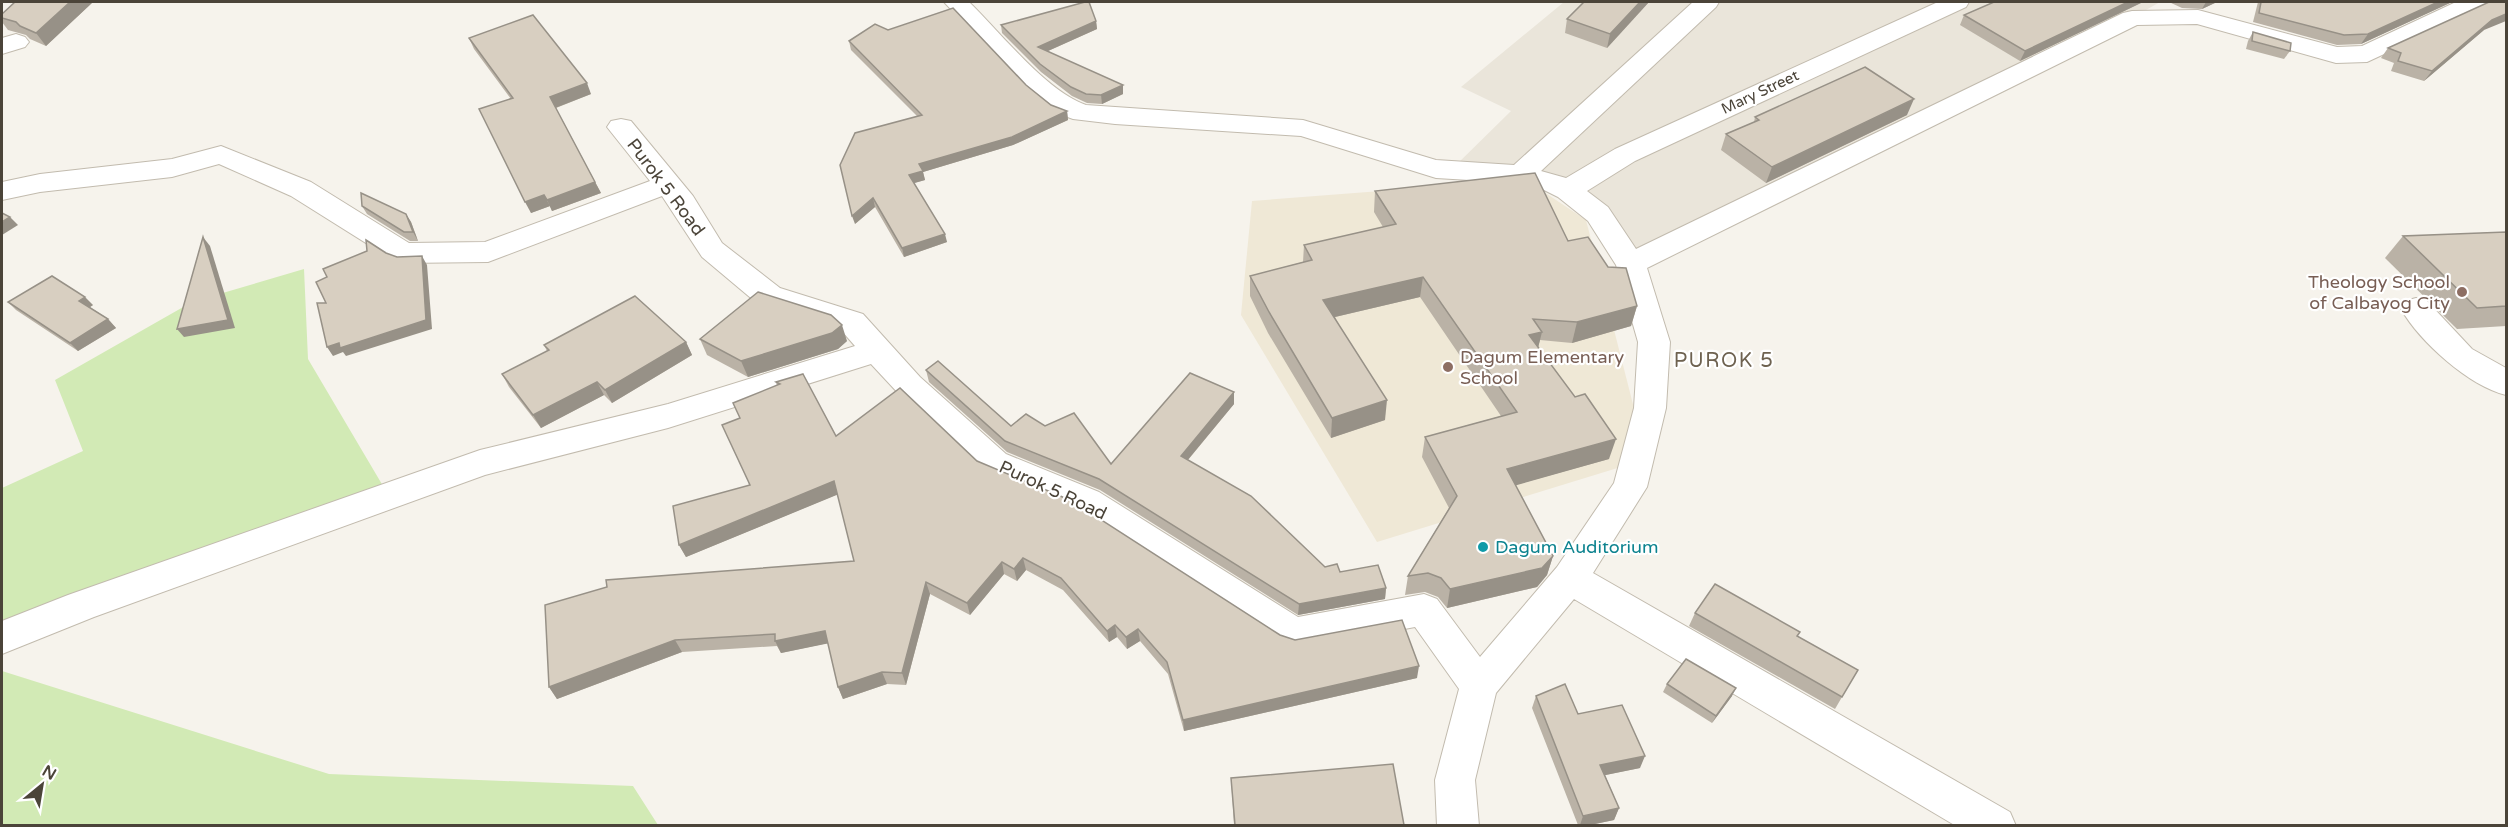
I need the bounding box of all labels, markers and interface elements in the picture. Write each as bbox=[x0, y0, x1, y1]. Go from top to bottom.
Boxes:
street label: Mary Street bbox=[1718, 66, 1802, 118]
street label: Purok 5 Road bbox=[622, 134, 710, 240]
place label: Theology School of Calbayog City bbox=[2308, 271, 2450, 314]
marker: Theology School of Calbayog City bbox=[2455, 285, 2469, 299]
place label: Dagum Elementary School bbox=[1460, 346, 1624, 389]
district label: PUROK 5 bbox=[1674, 349, 1774, 373]
marker: Dagum Elementary School bbox=[1441, 360, 1455, 374]
street label: Purok 5 Road bbox=[996, 455, 1110, 525]
place label: Dagum Auditorium bbox=[1495, 536, 1659, 558]
marker: Dagum Auditorium bbox=[1476, 540, 1490, 554]
north arrow bbox=[12, 755, 72, 815]
text: N bbox=[38, 761, 60, 785]

